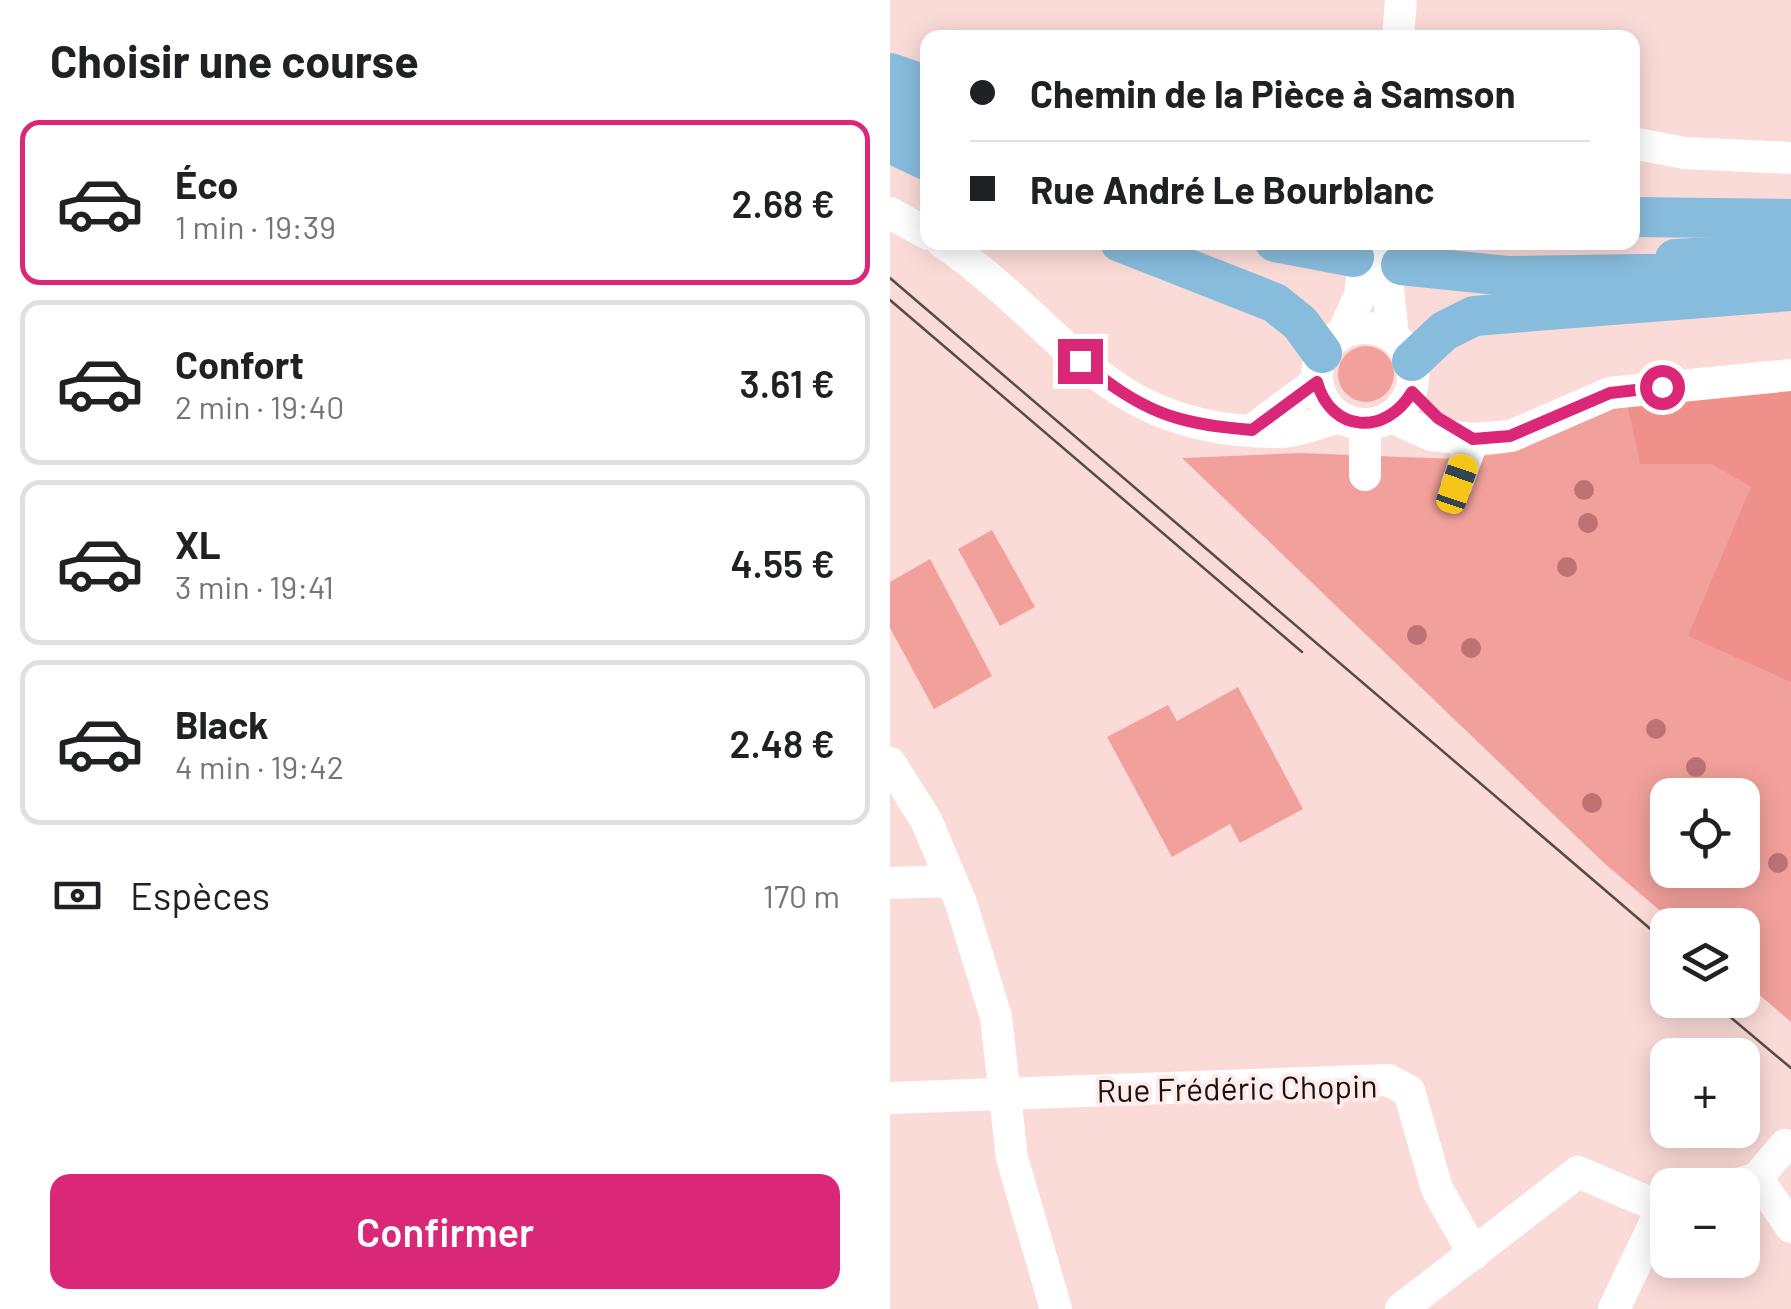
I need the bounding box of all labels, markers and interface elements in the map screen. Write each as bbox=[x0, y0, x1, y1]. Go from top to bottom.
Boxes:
text: Choisir une course bbox=[50, 33, 419, 87]
text: Chemin de la Pièce à Samson bbox=[1030, 70, 1516, 116]
icon: car bbox=[55, 158, 145, 248]
text: Éco bbox=[175, 161, 239, 207]
text: Rue André Le Bourblanc bbox=[1030, 166, 1434, 212]
text: 2.68 € bbox=[732, 180, 835, 226]
text: 1 min · 19:39 bbox=[175, 207, 336, 245]
icon: car bbox=[55, 338, 145, 428]
route end bbox=[1058, 339, 1103, 384]
text: Confort bbox=[175, 341, 304, 387]
text: 3.61 € bbox=[740, 360, 835, 406]
route start bbox=[1640, 365, 1685, 410]
text: 2 min · 19:40 bbox=[175, 387, 344, 425]
car bbox=[1433, 451, 1481, 517]
icon: car bbox=[55, 518, 145, 608]
text: XL bbox=[175, 521, 221, 567]
text: 4.55 € bbox=[730, 540, 835, 586]
text: 3 min · 19:41 bbox=[175, 567, 334, 605]
icon: car bbox=[55, 698, 145, 788]
text: Black bbox=[175, 701, 269, 747]
text: 2.48 € bbox=[729, 720, 835, 766]
text: 4 min · 19:42 bbox=[175, 747, 344, 785]
map controls bbox=[1650, 778, 1760, 1278]
button: locate bbox=[1650, 778, 1760, 888]
icon: cash bbox=[50, 868, 105, 923]
text: Espèces bbox=[130, 872, 270, 918]
text: 170 m bbox=[763, 876, 840, 914]
button: layers bbox=[1650, 908, 1760, 1018]
button: + bbox=[1650, 1038, 1760, 1148]
street label: Rue Frédéric Chopin bbox=[1096, 1066, 1378, 1108]
button: − bbox=[1650, 1168, 1760, 1278]
button: Confirmer bbox=[50, 1174, 840, 1289]

